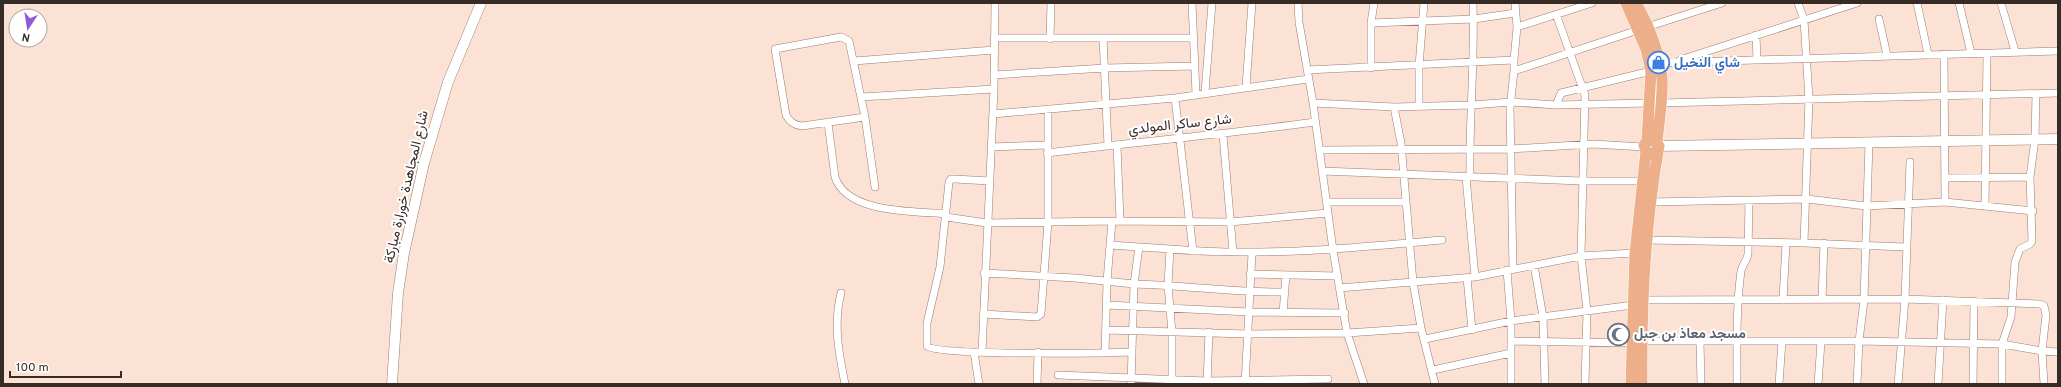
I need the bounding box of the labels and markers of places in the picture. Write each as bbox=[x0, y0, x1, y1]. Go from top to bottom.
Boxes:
shop icon: شاي النخيل bbox=[1645, 50, 1671, 76]
place label: شاي النخيل bbox=[1674, 55, 1740, 74]
mosque icon: مسجد معاذ بن جبل bbox=[1605, 321, 1631, 347]
place label: مسجد معاذ بن جبل bbox=[1634, 326, 1746, 343]

